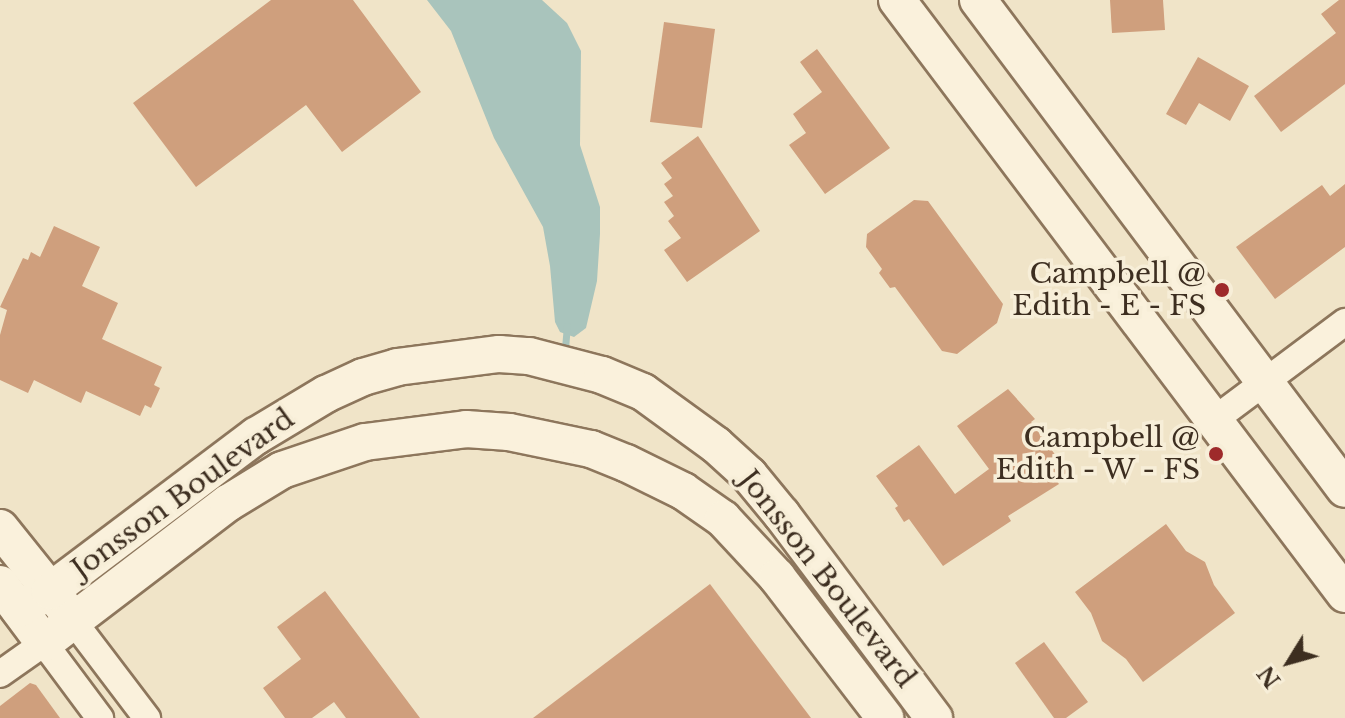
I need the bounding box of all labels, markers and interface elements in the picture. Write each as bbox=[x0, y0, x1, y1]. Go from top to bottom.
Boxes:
place label: Campbell @ Edith - E - FS bbox=[1012, 257, 1206, 323]
marker: Campbell @ Edith - E - FS bbox=[1213, 281, 1231, 299]
street label: Jonsson Boulevard bbox=[65, 402, 301, 586]
place label: Campbell @ Edith - W - FS bbox=[994, 421, 1200, 487]
marker: Campbell @ Edith - W - FS bbox=[1207, 445, 1225, 463]
street label: Jonsson Boulevard bbox=[732, 464, 922, 694]
north arrow bbox=[1249, 622, 1329, 702]
text: N bbox=[1252, 660, 1286, 693]

